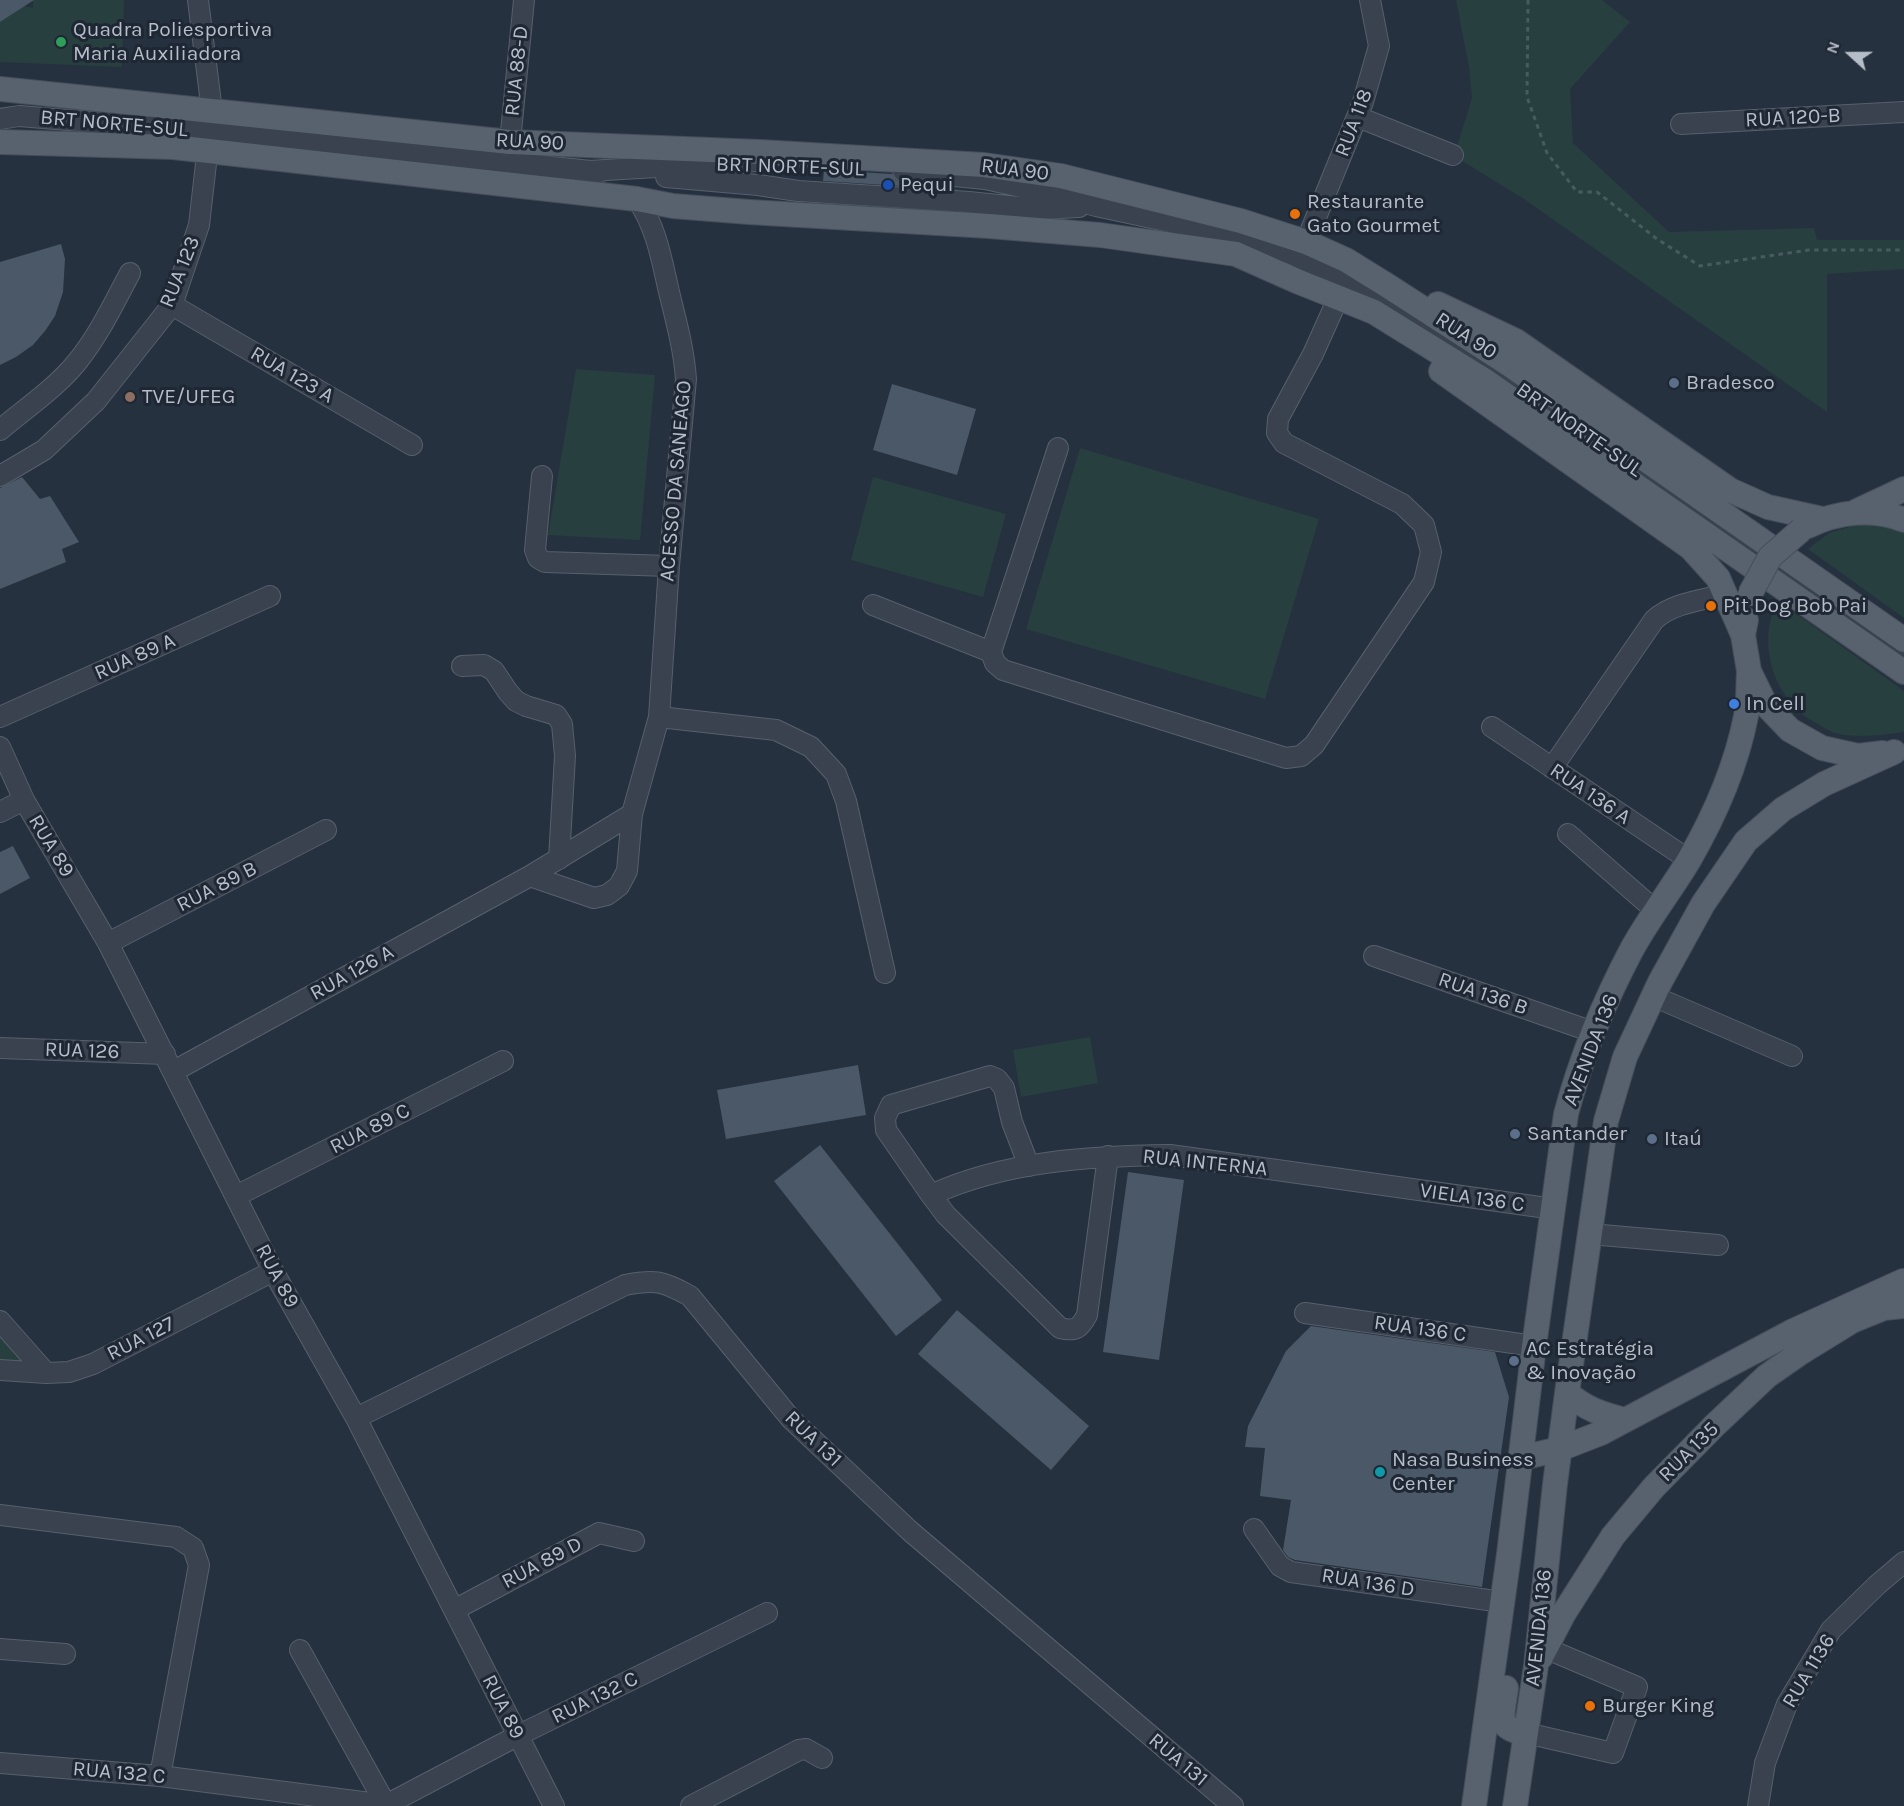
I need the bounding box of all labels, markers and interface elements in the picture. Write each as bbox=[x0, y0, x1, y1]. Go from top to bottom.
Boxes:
place label: Quadra Poliesportiva Maria Auxiliadora bbox=[73, 17, 272, 67]
north arrow bbox=[1820, 24, 1880, 84]
street label: RUA 88-D bbox=[500, 25, 534, 117]
marker: Quadra Poliesportiva Maria Auxiliadora bbox=[54, 35, 68, 49]
text: N bbox=[1822, 39, 1844, 56]
street label: RUA 118 bbox=[1330, 86, 1378, 160]
street label: RUA 120-B bbox=[1745, 103, 1841, 133]
street label: BRT NORTE-SUL bbox=[39, 105, 189, 143]
street label: RUA 90 bbox=[495, 128, 565, 156]
street label: BRT NORTE-SUL bbox=[716, 152, 864, 182]
street label: RUA 90 bbox=[980, 153, 1050, 187]
place label: Pequi bbox=[900, 172, 954, 198]
marker: Pequi bbox=[881, 178, 895, 192]
place label: Restaurante Gato Gourmet bbox=[1307, 189, 1440, 239]
marker: Restaurante Gato Gourmet bbox=[1288, 207, 1302, 221]
street label: RUA 123 bbox=[154, 232, 206, 312]
street label: RUA 90 bbox=[1431, 307, 1501, 365]
street label: RUA 123 A bbox=[246, 341, 338, 409]
place label: Bradesco bbox=[1686, 370, 1775, 396]
marker: Bradesco bbox=[1667, 376, 1681, 390]
street label: BRT NORTE-SUL bbox=[1511, 377, 1647, 483]
street label: ACESSO DA SANEAGO bbox=[655, 379, 697, 583]
place label: TVE/UFEG bbox=[142, 384, 235, 410]
marker: TVE/UFEG bbox=[123, 390, 137, 404]
place label: Pit Dog Bob Pai bbox=[1723, 593, 1867, 619]
marker: Pit Dog Bob Pai bbox=[1704, 599, 1718, 613]
street label: RUA 89 A bbox=[91, 628, 179, 686]
place label: In Cell bbox=[1746, 691, 1805, 717]
marker: In Cell bbox=[1727, 697, 1741, 711]
street label: RUA 136 A bbox=[1545, 758, 1635, 830]
street label: RUA 89 bbox=[23, 810, 79, 882]
street label: RUA 89 B bbox=[173, 856, 261, 918]
street label: RUA 126 A bbox=[306, 940, 398, 1006]
street label: RUA 136 B bbox=[1435, 967, 1531, 1021]
street label: AVENIDA 136 bbox=[1558, 991, 1624, 1109]
street label: RUA 126 bbox=[44, 1037, 120, 1065]
street label: RUA 89 C bbox=[326, 1098, 414, 1160]
place label: Santander bbox=[1527, 1121, 1627, 1147]
place label: Itaú bbox=[1664, 1126, 1702, 1152]
marker: Santander bbox=[1508, 1127, 1522, 1141]
marker: Itaú bbox=[1645, 1132, 1659, 1146]
street label: RUA INTERNA bbox=[1141, 1144, 1269, 1182]
street label: VIELA 136 C bbox=[1418, 1178, 1526, 1218]
street label: RUA 89 bbox=[250, 1240, 304, 1312]
street label: RUA 136 C bbox=[1372, 1310, 1468, 1348]
street label: RUA 127 bbox=[103, 1311, 179, 1367]
place label: AC Estratégia & Inovação bbox=[1526, 1336, 1654, 1386]
marker: AC Estratégia & Inovação bbox=[1507, 1354, 1521, 1368]
street label: RUA 131 bbox=[779, 1406, 847, 1472]
street label: RUA 135 bbox=[1654, 1417, 1724, 1487]
place label: Nasa Business Center bbox=[1392, 1447, 1534, 1497]
marker: Nasa Business Center bbox=[1373, 1465, 1387, 1479]
street label: RUA 89 D bbox=[497, 1531, 587, 1595]
street label: RUA 136 D bbox=[1320, 1563, 1416, 1603]
street label: AVENIDA 136 bbox=[1520, 1568, 1558, 1688]
street label: RUA 1136 bbox=[1777, 1629, 1841, 1713]
street label: RUA 132 C bbox=[548, 1666, 642, 1730]
street label: RUA 89 bbox=[476, 1671, 530, 1743]
place label: Burger King bbox=[1602, 1693, 1714, 1719]
marker: Burger King bbox=[1583, 1699, 1597, 1713]
street label: RUA 131 bbox=[1143, 1728, 1213, 1792]
street label: RUA 132 C bbox=[72, 1756, 166, 1790]

